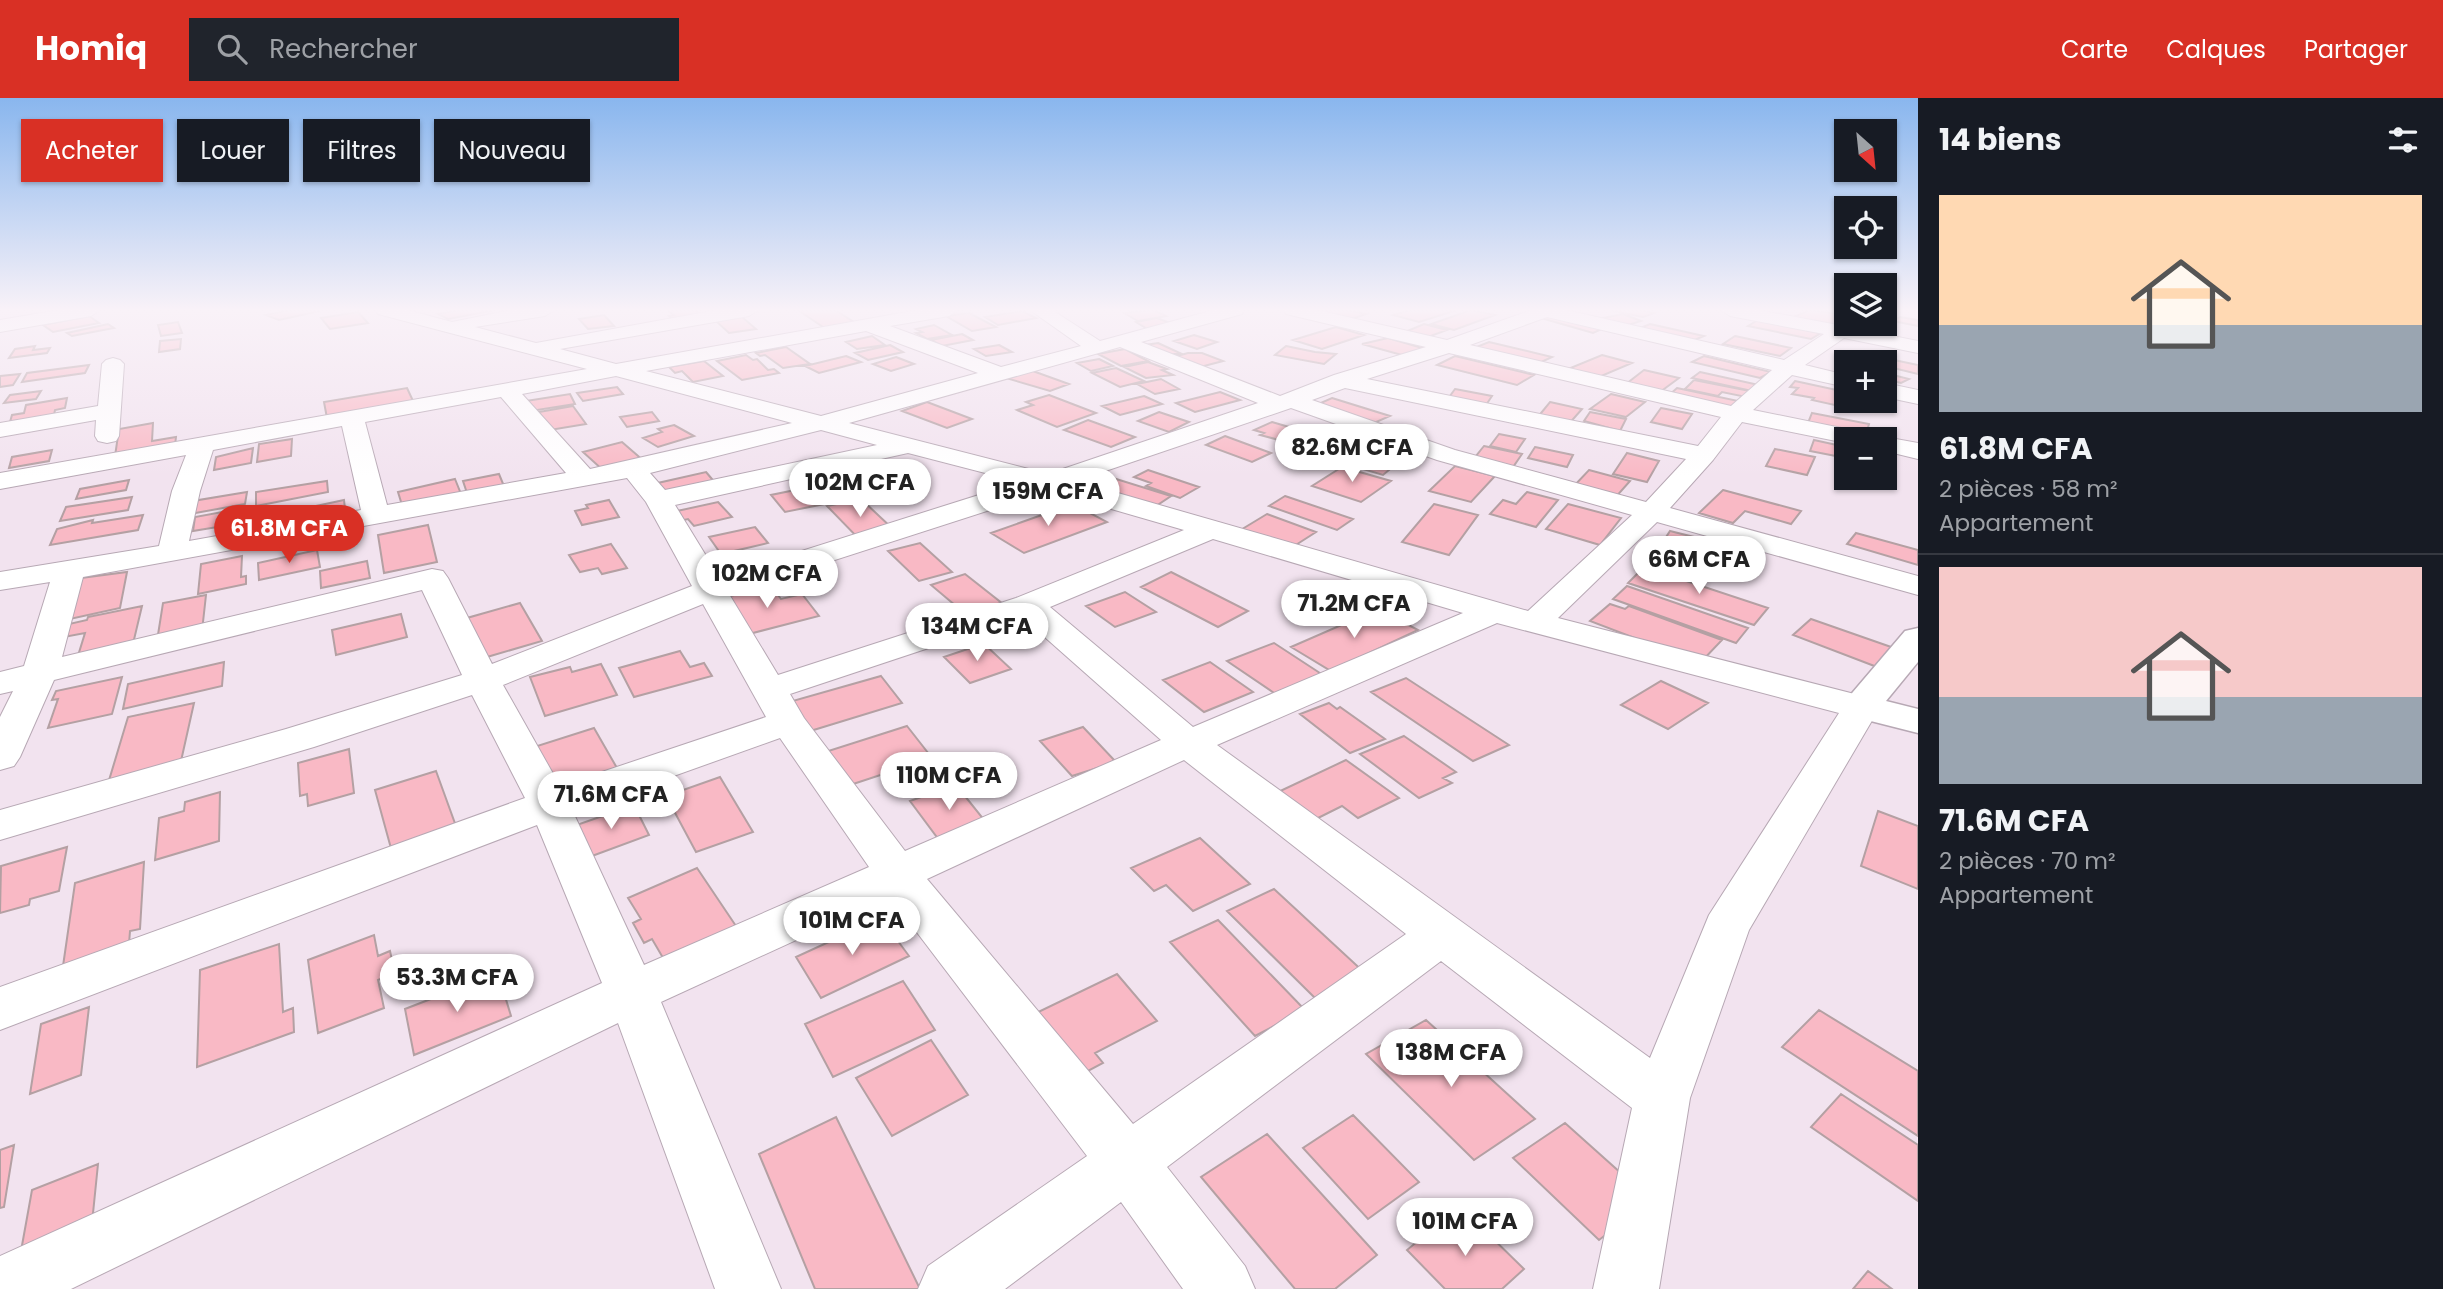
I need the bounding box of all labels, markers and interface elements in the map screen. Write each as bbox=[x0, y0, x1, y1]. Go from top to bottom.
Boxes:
search box bbox=[189, 18, 679, 81]
text: Homiq bbox=[35, 25, 147, 72]
icon: search bbox=[213, 30, 251, 68]
text: Rechercher bbox=[269, 31, 418, 67]
text: Carte bbox=[2061, 33, 2128, 66]
text: Calques bbox=[2166, 33, 2266, 66]
text: Partager bbox=[2304, 33, 2408, 66]
text: 14 biens bbox=[1939, 118, 2062, 161]
chip: Acheter bbox=[21, 119, 163, 182]
chip: Louer bbox=[177, 119, 289, 182]
chip: Filtres bbox=[303, 119, 420, 182]
chip: Nouveau bbox=[434, 119, 590, 182]
north arrow bbox=[1834, 119, 1897, 182]
map controls bbox=[1834, 119, 1897, 490]
icon: filters bbox=[2384, 121, 2422, 159]
button: locate bbox=[1834, 196, 1897, 259]
icon: home bbox=[2118, 241, 2244, 367]
button: layers bbox=[1834, 273, 1897, 336]
button: + bbox=[1834, 350, 1897, 413]
pin: 82.6M CFA bbox=[1272, 424, 1432, 484]
button: − bbox=[1834, 427, 1897, 490]
text: 61.8M CFA bbox=[1939, 427, 2093, 470]
text: 82.6M CFA bbox=[1291, 431, 1413, 463]
pin: 102M CFA bbox=[788, 460, 932, 519]
text: 102M CFA bbox=[805, 466, 915, 498]
pin: 159M CFA bbox=[976, 468, 1120, 528]
text: 2 pièces · 58 m² bbox=[1939, 473, 2118, 505]
text: 159M CFA bbox=[993, 475, 1103, 507]
pin: 61.8M CFA bbox=[209, 505, 369, 565]
text: Appartement bbox=[1939, 507, 2093, 539]
text: 61.8M CFA bbox=[230, 512, 348, 544]
pin: 66M CFA bbox=[1634, 536, 1764, 596]
text: 66M CFA bbox=[1648, 543, 1750, 575]
pin: 102M CFA bbox=[695, 550, 839, 610]
text: 102M CFA bbox=[712, 557, 822, 589]
pin: 71.2M CFA bbox=[1274, 580, 1434, 640]
text: 71.2M CFA bbox=[1297, 587, 1411, 619]
pin: 134M CFA bbox=[905, 603, 1049, 663]
text: 134M CFA bbox=[921, 610, 1033, 642]
icon: home bbox=[2118, 613, 2244, 739]
pin: 110M CFA bbox=[877, 752, 1021, 812]
text: 110M CFA bbox=[896, 759, 1002, 791]
pin: 71.6M CFA bbox=[531, 772, 691, 831]
text: 71.6M CFA bbox=[553, 778, 669, 810]
text: 71.6M CFA bbox=[1939, 799, 2089, 842]
text: 2 pièces · 70 m² bbox=[1939, 845, 2116, 877]
text: Appartement bbox=[1939, 879, 2093, 911]
pin: 101M CFA bbox=[780, 898, 924, 957]
text: 101M CFA bbox=[799, 904, 905, 936]
pin: 53.3M CFA bbox=[377, 954, 537, 1014]
text: 53.3M CFA bbox=[396, 961, 518, 993]
pin: 138M CFA bbox=[1379, 1030, 1523, 1089]
text: 138M CFA bbox=[1396, 1036, 1506, 1068]
pin: 101M CFA bbox=[1393, 1198, 1537, 1258]
text: 101M CFA bbox=[1412, 1205, 1518, 1237]

